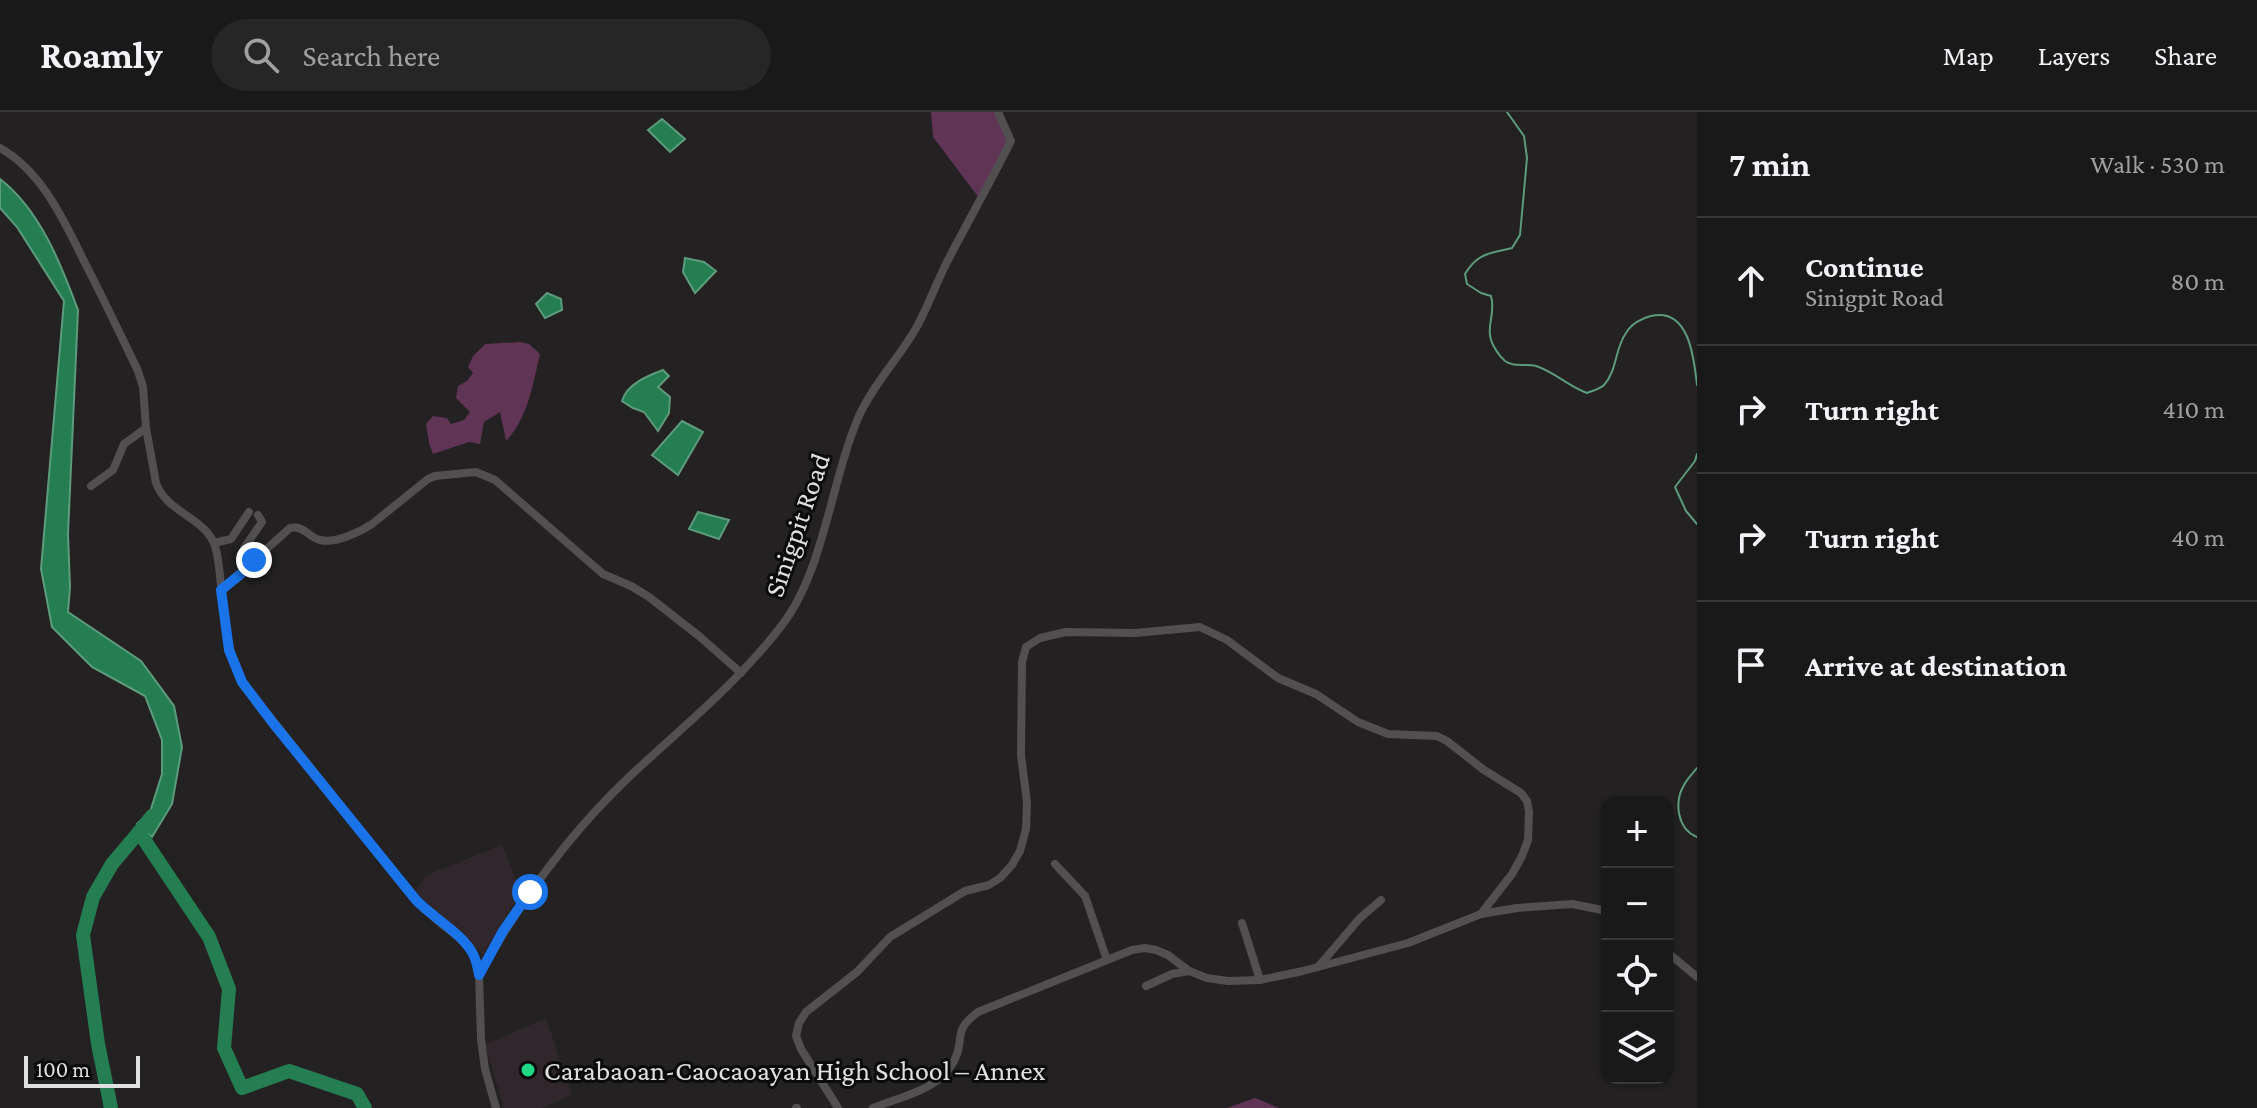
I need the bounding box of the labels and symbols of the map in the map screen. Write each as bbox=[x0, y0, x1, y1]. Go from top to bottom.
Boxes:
street label: Sinigpit Road bbox=[758, 449, 836, 601]
route end bbox=[236, 542, 272, 578]
route start bbox=[512, 874, 548, 910]
scale bar bbox=[24, 1052, 140, 1088]
place label: Carabaoan-Caocaoayan High School – Annex bbox=[544, 1055, 1045, 1086]
marker: Carabaoan-Caocaoayan High School – Annex bbox=[519, 1061, 537, 1079]

